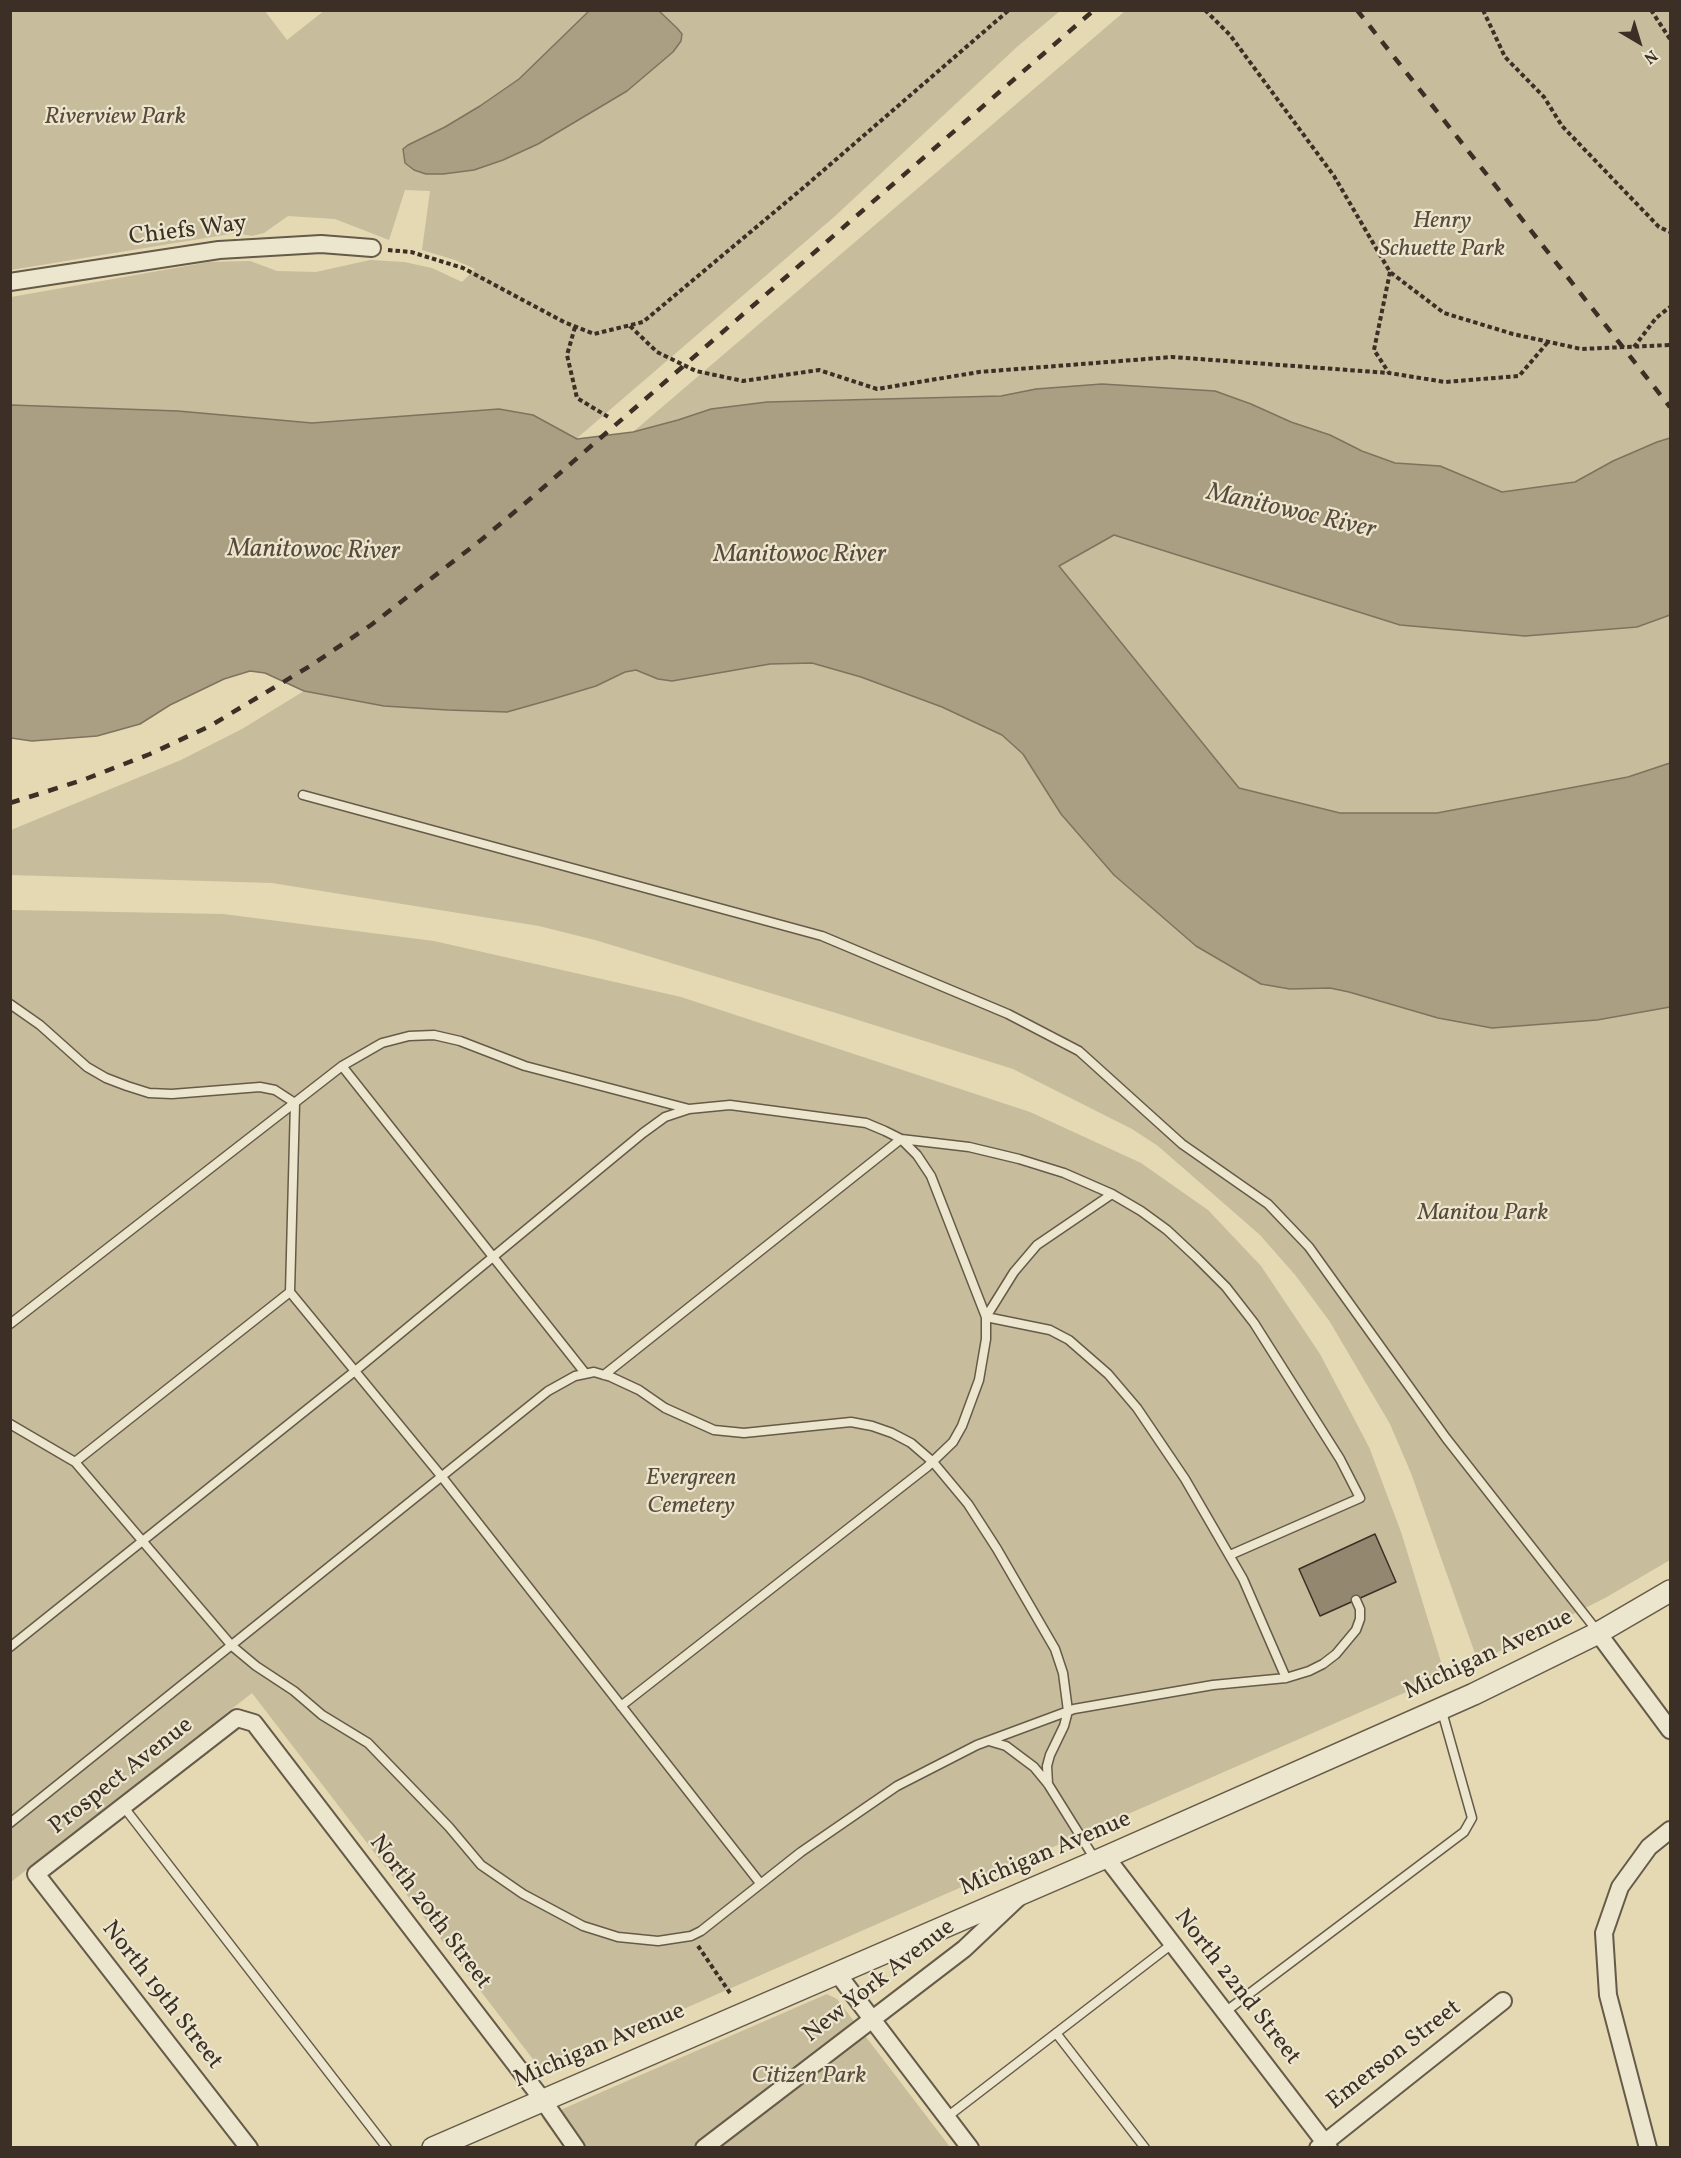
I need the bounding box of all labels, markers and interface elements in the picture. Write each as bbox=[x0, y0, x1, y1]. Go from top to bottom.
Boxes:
north arrow bbox=[1609, 12, 1669, 72]
text: N bbox=[1639, 44, 1661, 68]
park label: Riverview Park bbox=[44, 105, 186, 133]
park label: Henry Schuette Park bbox=[1379, 209, 1505, 265]
street label: Chiefs Way bbox=[127, 210, 249, 254]
water label: Manitowoc River bbox=[1203, 478, 1379, 548]
water label: Manitowoc River bbox=[227, 535, 401, 569]
water label: Manitowoc River bbox=[714, 540, 886, 572]
park label: Manitou Park bbox=[1418, 1201, 1548, 1229]
park label: Evergreen Cemetery bbox=[646, 1466, 736, 1522]
street label: Michigan Avenue bbox=[1400, 1604, 1578, 1708]
street label: Prospect Avenue bbox=[44, 1712, 200, 1842]
street label: Michigan Avenue bbox=[956, 1806, 1136, 1904]
street label: North 20th Street bbox=[362, 1830, 496, 1996]
street label: North 22nd Street bbox=[1166, 1904, 1306, 2072]
street label: New York Avenue bbox=[798, 1914, 962, 2050]
street label: North 19th Street bbox=[94, 1916, 228, 2076]
street label: Emerson Street bbox=[1322, 1995, 1468, 2117]
street label: Michigan Avenue bbox=[510, 1998, 690, 2096]
park label: Citizen Park bbox=[752, 2064, 866, 2092]

